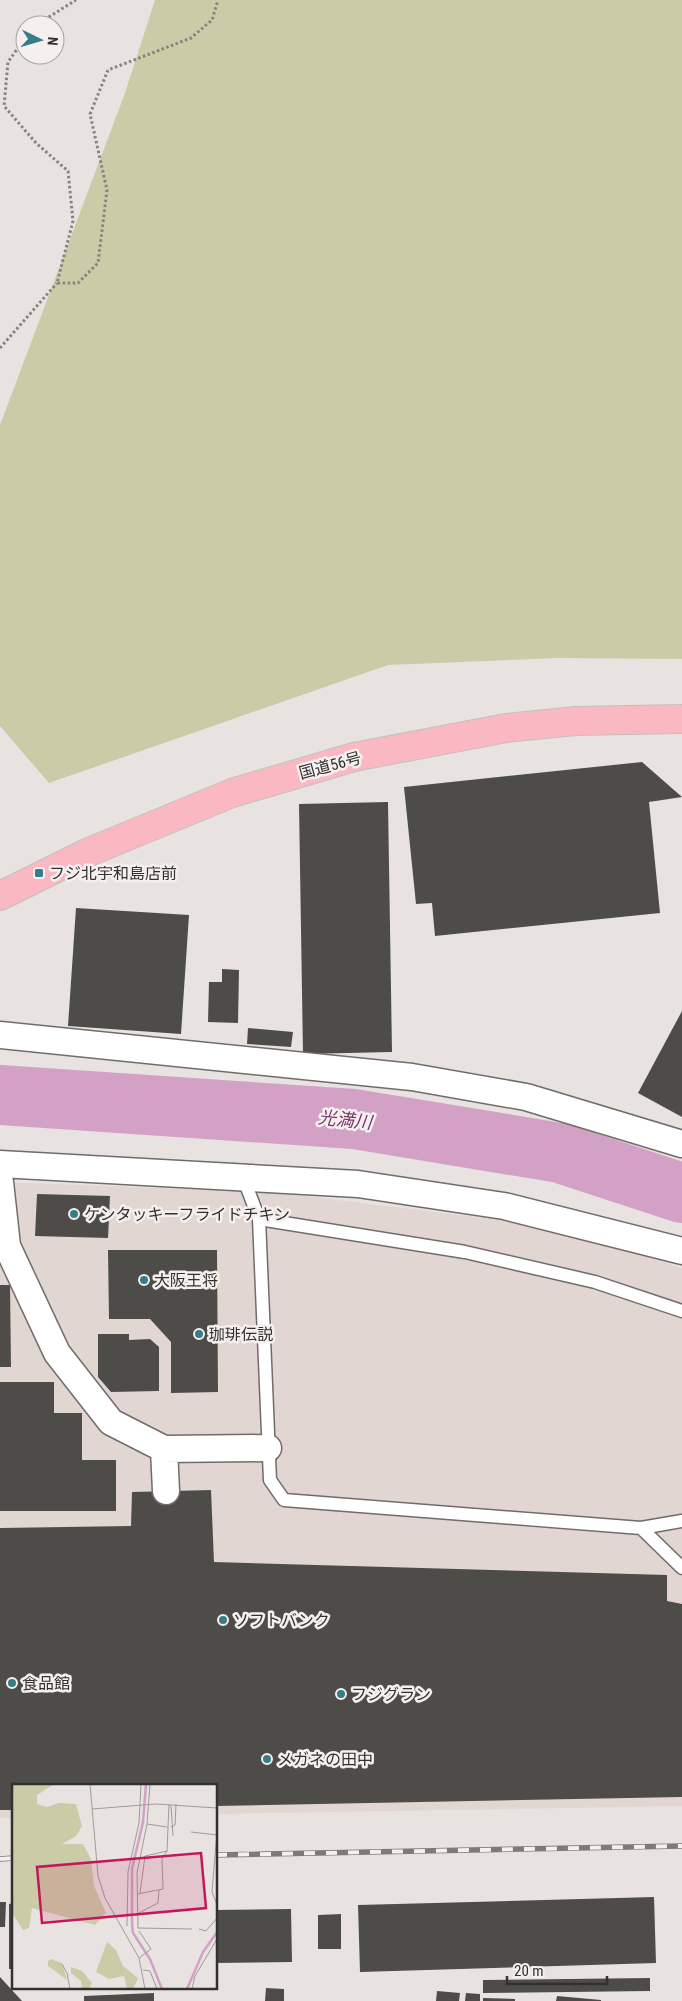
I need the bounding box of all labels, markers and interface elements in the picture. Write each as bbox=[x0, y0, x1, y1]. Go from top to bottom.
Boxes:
north arrow bbox=[15, 15, 65, 65]
text: N bbox=[45, 36, 61, 46]
street label: 国道56号 bbox=[297, 748, 363, 783]
place label: フジ北宇和島店前 bbox=[49, 864, 177, 883]
marker: フジ北宇和島店前 bbox=[33, 867, 45, 879]
water label: 光満川 bbox=[317, 1106, 375, 1133]
place label: ケンタッキーフライドチキン bbox=[84, 1205, 290, 1224]
marker: ケンタッキーフライドチキン bbox=[68, 1208, 80, 1220]
place label: 大阪王将 bbox=[154, 1271, 218, 1290]
marker: 大阪王将 bbox=[138, 1274, 150, 1286]
place label: 珈琲伝説 bbox=[209, 1325, 273, 1344]
marker: 珈琲伝説 bbox=[193, 1328, 205, 1340]
place label: ソフトバンク bbox=[233, 1611, 330, 1630]
marker: ソフトバンク bbox=[217, 1614, 229, 1626]
place label: 食品館 bbox=[22, 1674, 70, 1693]
marker: 食品館 bbox=[6, 1677, 18, 1689]
place label: フジグラン bbox=[351, 1685, 431, 1704]
marker: フジグラン bbox=[335, 1688, 347, 1700]
place label: メガネの田中 bbox=[277, 1750, 373, 1769]
marker: メガネの田中 bbox=[261, 1753, 273, 1765]
inset map bbox=[12, 1784, 218, 1988]
scale bar bbox=[507, 1954, 607, 1986]
text: 20 m bbox=[514, 1962, 544, 1980]

